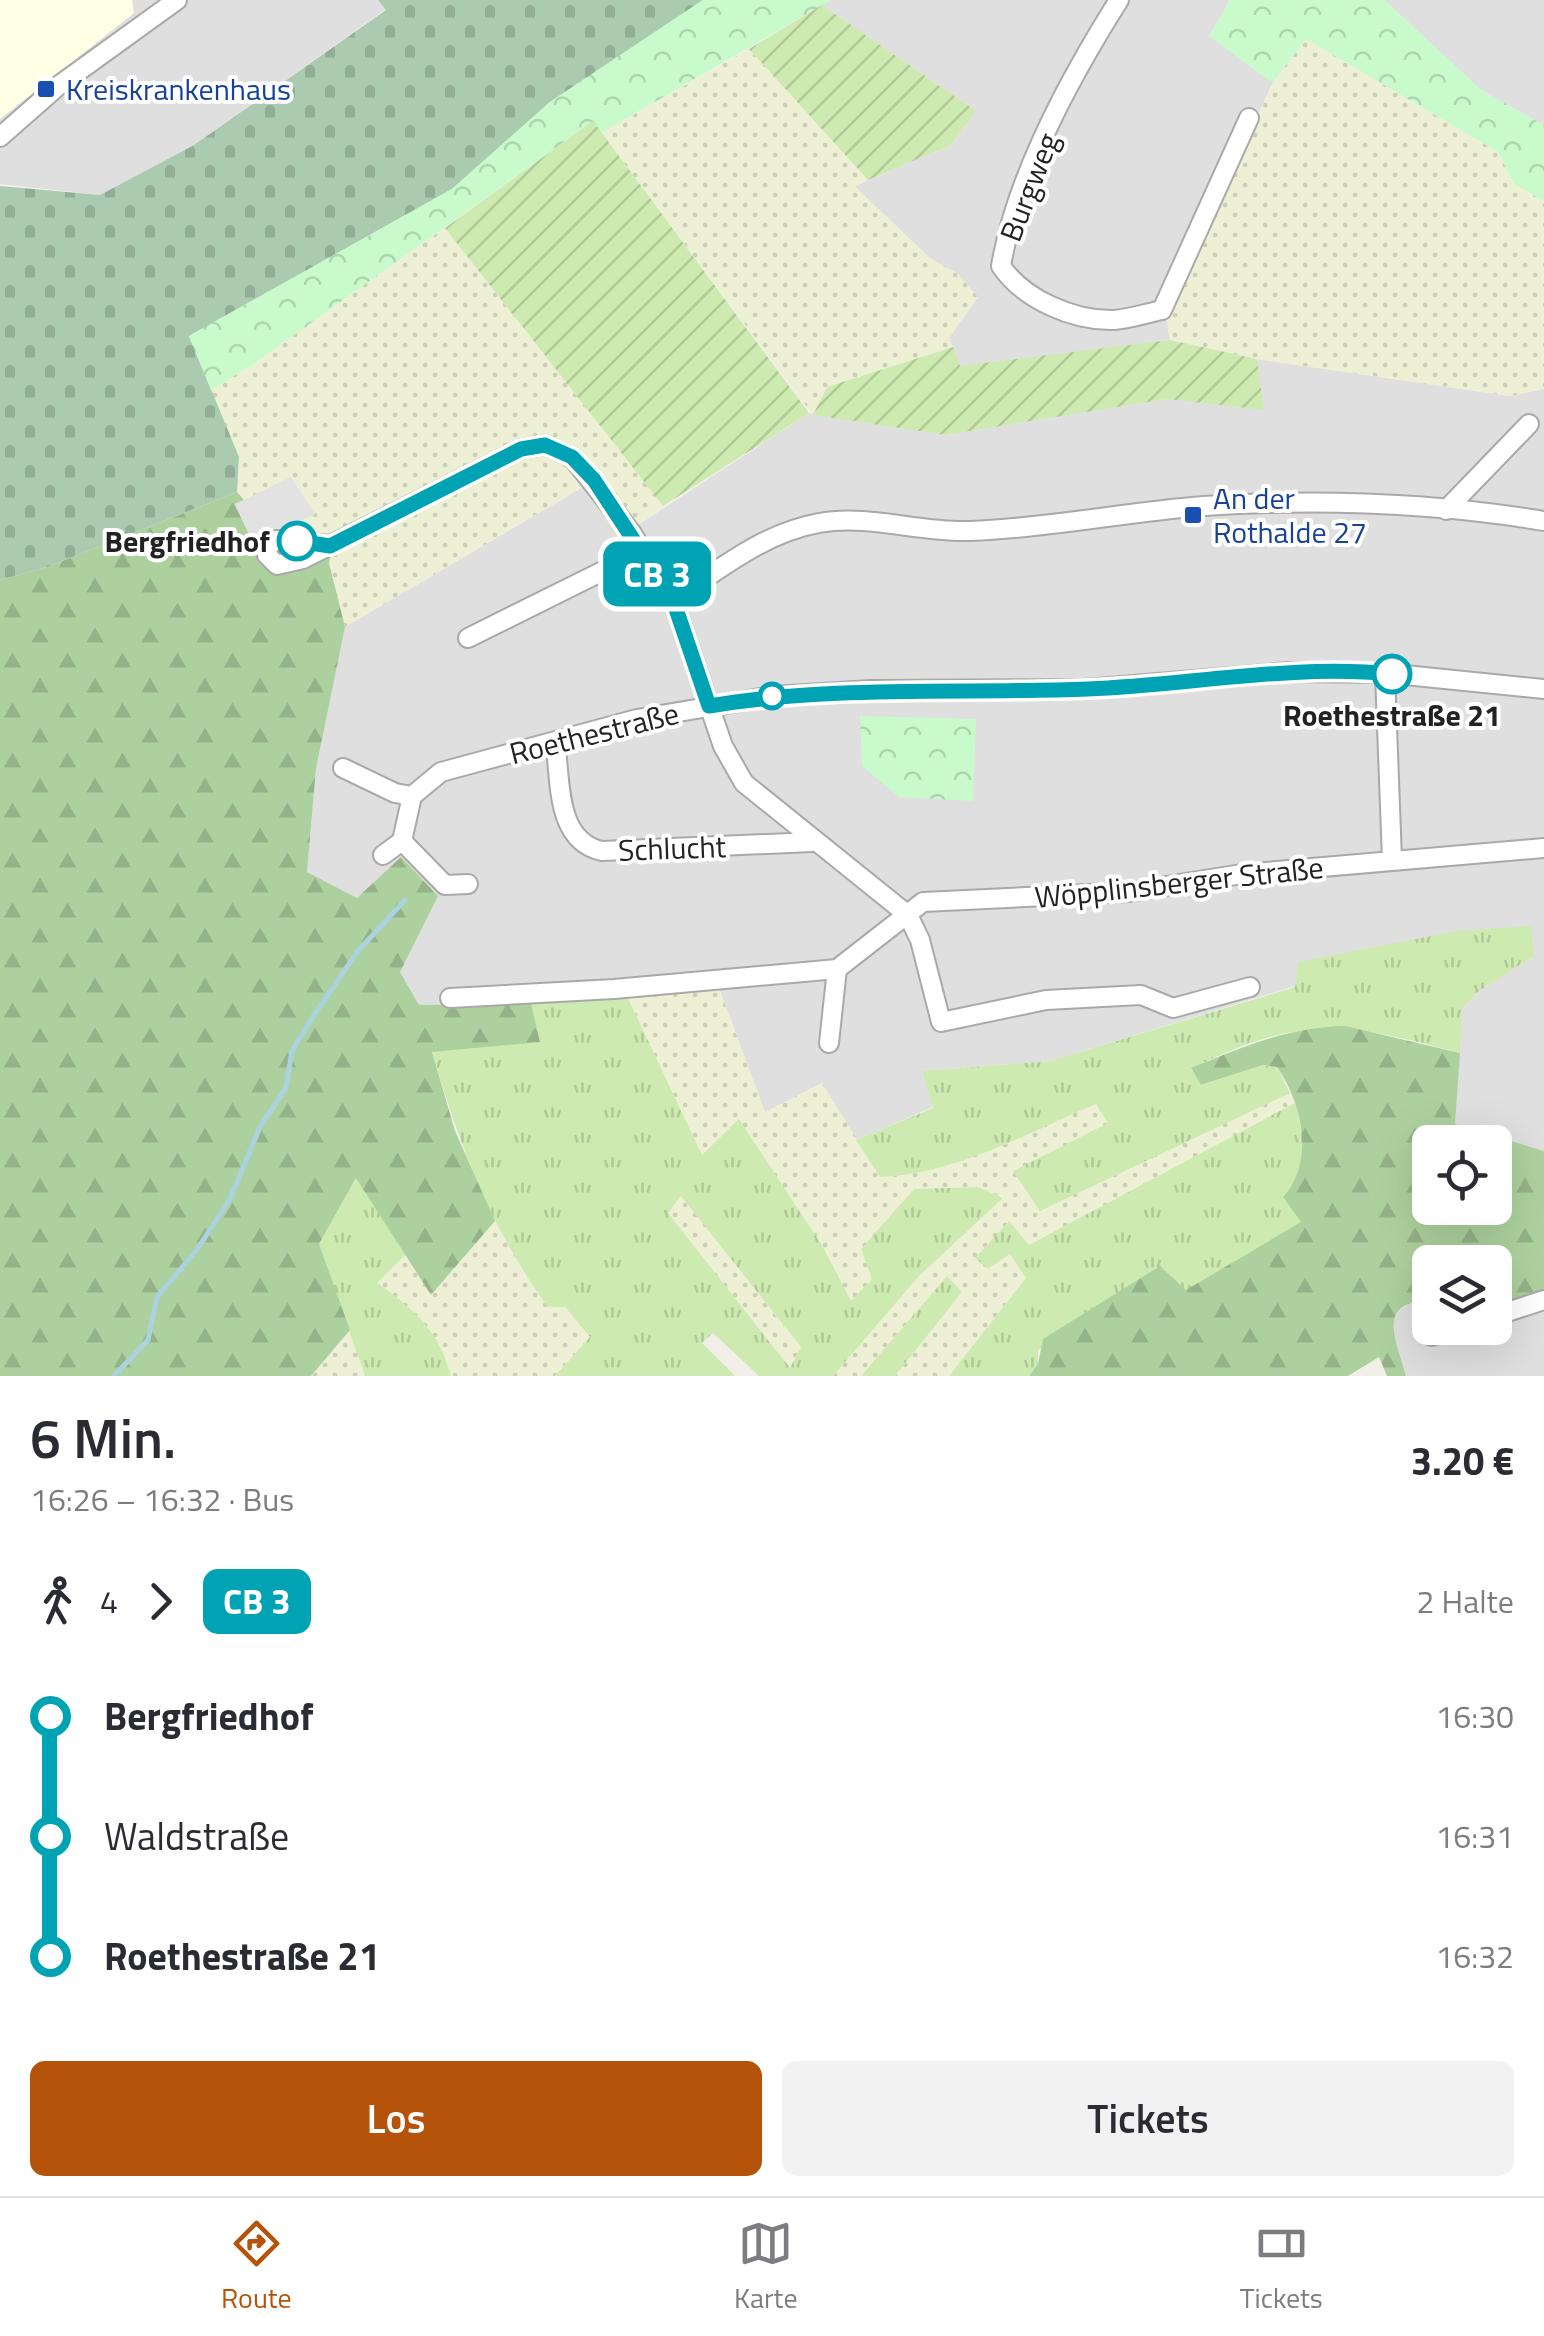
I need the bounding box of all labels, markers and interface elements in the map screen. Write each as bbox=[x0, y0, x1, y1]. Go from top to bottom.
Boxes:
place label: Kreiskrankenhaus bbox=[66, 66, 291, 112]
marker: Kreiskrankenhaus bbox=[35, 78, 57, 100]
street label: Burgweg bbox=[987, 126, 1071, 248]
place label: An der Rothalde 27 bbox=[1213, 475, 1367, 555]
marker: An der Rothalde 27 bbox=[1182, 504, 1204, 526]
place label: Bergfriedhof bbox=[105, 518, 270, 564]
marker: Bergfriedhof bbox=[278, 522, 316, 560]
line badge: CB 3 bbox=[587, 542, 727, 606]
text: CB 3 bbox=[623, 547, 691, 601]
marker: Roethestraße 21 bbox=[1373, 655, 1411, 693]
unlabelled marker bbox=[759, 683, 785, 709]
street label: Roethestraße bbox=[504, 690, 684, 776]
place label: Roethestraße 21 bbox=[1283, 692, 1501, 738]
street label: Schlucht bbox=[617, 823, 727, 873]
street label: Wöpplinsberger Straße bbox=[1032, 844, 1326, 920]
map controls bbox=[1412, 1125, 1512, 1345]
button: locate bbox=[1412, 1125, 1512, 1225]
button: layers bbox=[1412, 1245, 1512, 1345]
text: 6 Min. bbox=[30, 1396, 176, 1479]
text: 3.20 € bbox=[1411, 1432, 1514, 1490]
text: 16:26 – 16:32 · Bus bbox=[30, 1475, 294, 1523]
icon: walk bbox=[30, 1574, 85, 1629]
icon: forward bbox=[133, 1574, 188, 1629]
text: CB 3 bbox=[223, 1574, 291, 1628]
text: 4 bbox=[100, 1577, 118, 1625]
text: 2 Halte bbox=[1417, 1577, 1514, 1625]
text: Bergfriedhof bbox=[104, 1687, 314, 1745]
text: 16:30 bbox=[1435, 1692, 1514, 1740]
text: Waldstraße bbox=[104, 1807, 289, 1865]
text: 16:31 bbox=[1435, 1812, 1514, 1860]
text: Roethestraße 21 bbox=[104, 1927, 380, 1985]
text: 16:32 bbox=[1435, 1932, 1514, 1980]
button: Los bbox=[30, 2061, 762, 2176]
button: Tickets bbox=[782, 2061, 1514, 2176]
tab: Route bbox=[221, 2216, 292, 2319]
tab: Karte bbox=[734, 2216, 798, 2319]
tab: Tickets bbox=[1240, 2216, 1323, 2319]

